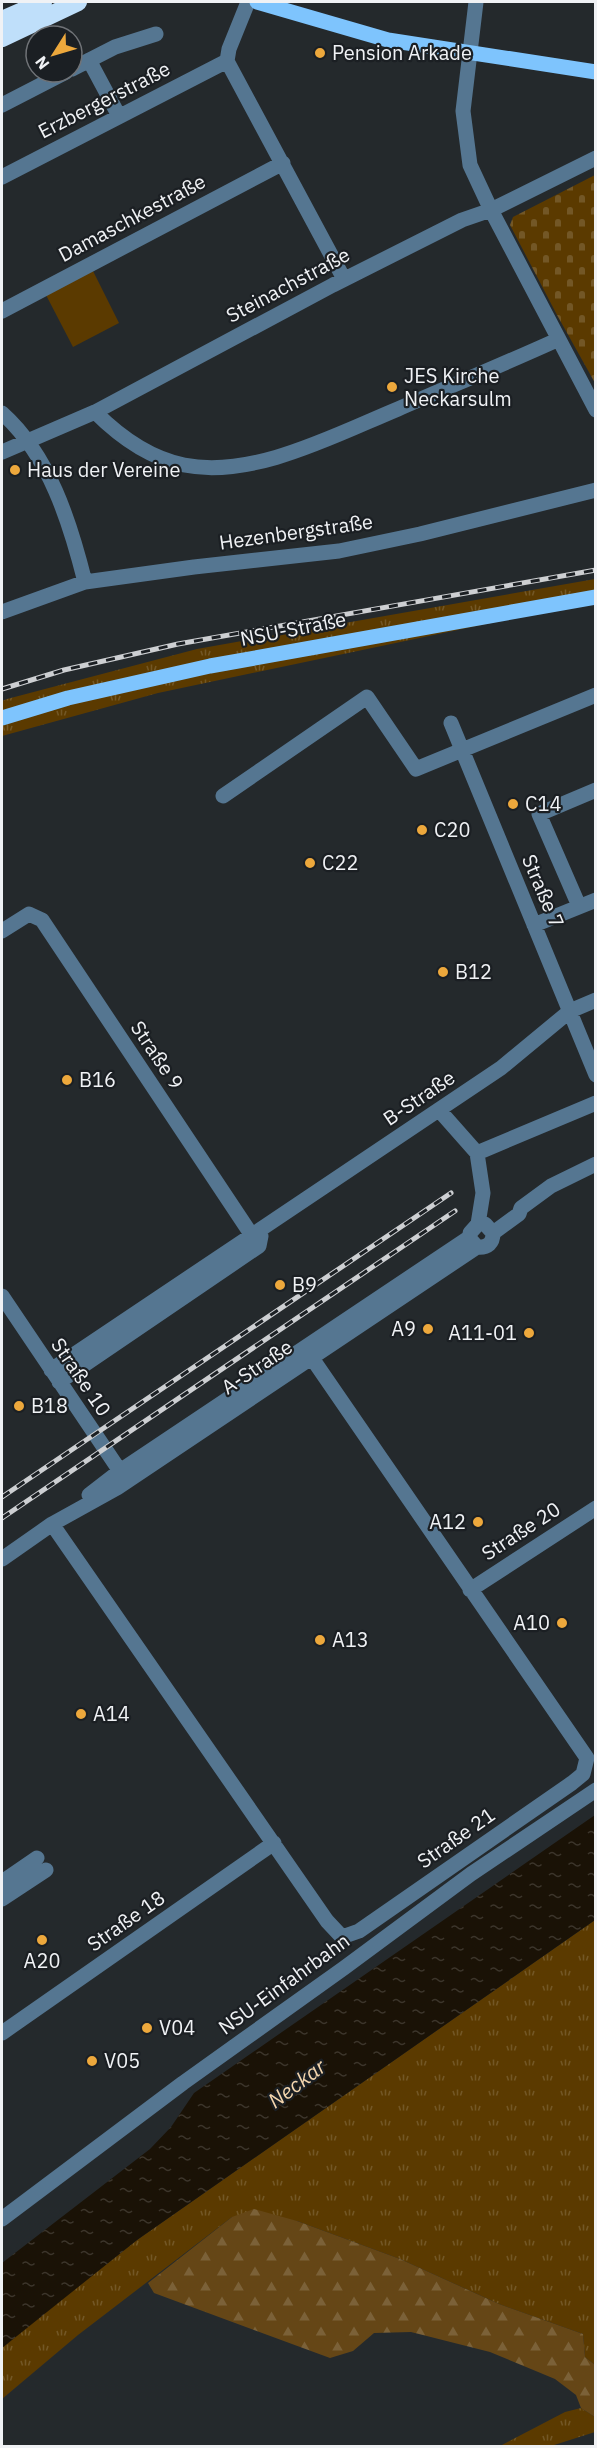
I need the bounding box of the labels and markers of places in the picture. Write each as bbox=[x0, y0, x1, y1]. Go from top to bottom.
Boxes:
place label: Pension Arkade bbox=[332, 39, 472, 66]
marker: Pension Arkade bbox=[313, 46, 327, 60]
place label: JES Kirche Neckarsulm bbox=[404, 362, 512, 412]
marker: JES Kirche Neckarsulm bbox=[385, 380, 399, 394]
place label: Haus der Vereine bbox=[27, 456, 180, 483]
marker: Haus der Vereine bbox=[8, 463, 22, 477]
place label: C14 bbox=[525, 790, 561, 817]
marker: C14 bbox=[506, 797, 520, 811]
place label: C20 bbox=[434, 816, 470, 843]
marker: C20 bbox=[415, 823, 429, 837]
place label: C22 bbox=[322, 849, 358, 876]
marker: C22 bbox=[303, 856, 317, 870]
place label: B12 bbox=[455, 958, 492, 985]
marker: B12 bbox=[436, 965, 450, 979]
place label: B16 bbox=[79, 1066, 116, 1093]
marker: B16 bbox=[60, 1073, 74, 1087]
place label: B9 bbox=[292, 1271, 317, 1298]
marker: B9 bbox=[273, 1278, 287, 1292]
place label: A9 bbox=[391, 1315, 416, 1342]
place label: A11-01 bbox=[448, 1319, 517, 1346]
marker: A9 bbox=[421, 1322, 435, 1336]
marker: A11-01 bbox=[522, 1326, 536, 1340]
place label: B18 bbox=[31, 1392, 68, 1419]
marker: B18 bbox=[12, 1399, 26, 1413]
place label: A12 bbox=[429, 1508, 466, 1535]
marker: A12 bbox=[471, 1515, 485, 1529]
place label: A10 bbox=[513, 1609, 550, 1636]
marker: A10 bbox=[555, 1616, 569, 1630]
place label: A13 bbox=[332, 1626, 369, 1653]
marker: A13 bbox=[313, 1633, 327, 1647]
place label: A14 bbox=[93, 1700, 130, 1727]
marker: A14 bbox=[74, 1707, 88, 1721]
marker: A20 bbox=[35, 1933, 49, 1947]
place label: A20 bbox=[24, 1947, 60, 1974]
place label: V04 bbox=[159, 2014, 195, 2041]
marker: V04 bbox=[140, 2021, 154, 2035]
place label: V05 bbox=[104, 2047, 140, 2074]
marker: V05 bbox=[85, 2054, 99, 2068]

